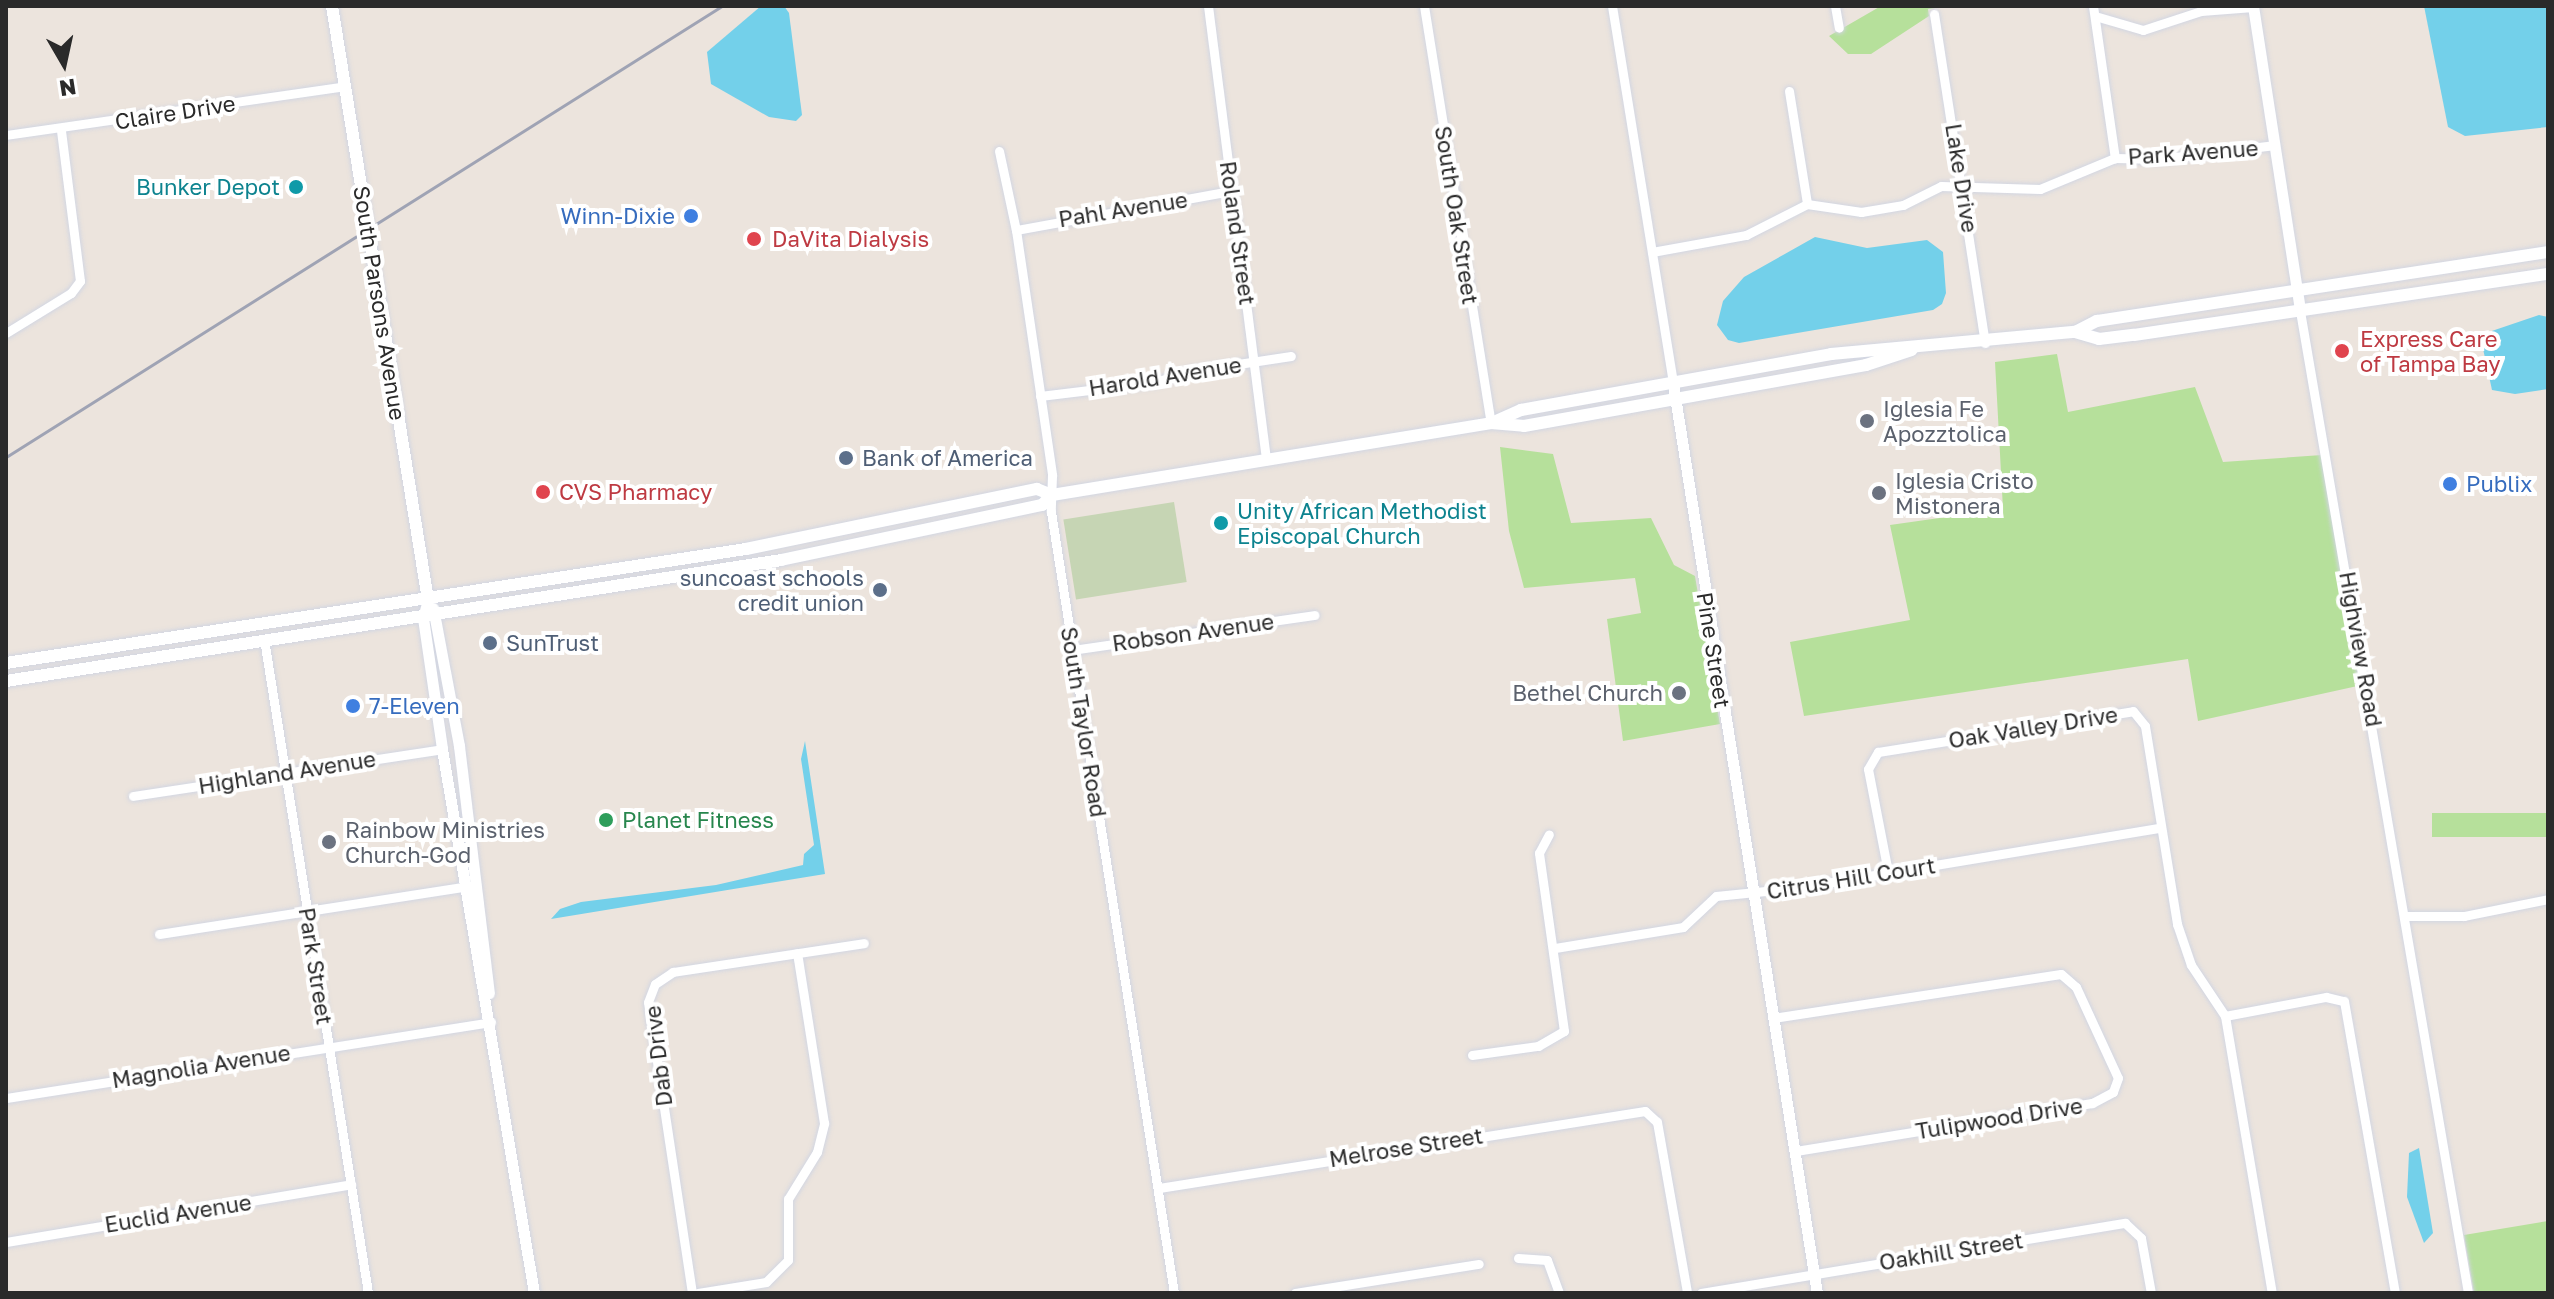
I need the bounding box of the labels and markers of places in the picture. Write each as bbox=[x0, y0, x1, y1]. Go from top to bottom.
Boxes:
place label: Bunker Depot bbox=[136, 174, 280, 200]
marker: Bunker Depot bbox=[287, 178, 305, 196]
place label: Winn-Dixie bbox=[561, 203, 675, 229]
marker: Winn-Dixie bbox=[682, 207, 700, 225]
place label: DaVita Dialysis bbox=[772, 226, 929, 252]
marker: DaVita Dialysis bbox=[743, 228, 765, 250]
place label: Express Care of Tampa Bay bbox=[2360, 325, 2501, 376]
marker: Express Care of Tampa Bay bbox=[2331, 340, 2353, 362]
place label: Iglesia Fe Apozztolica bbox=[1883, 395, 2007, 446]
marker: Iglesia Fe Apozztolica bbox=[1858, 412, 1876, 430]
place label: Bank of America bbox=[862, 445, 1033, 471]
marker: Bank of America bbox=[837, 449, 855, 467]
place label: Iglesia Cristo Mistonera bbox=[1895, 467, 2034, 518]
place label: Publix bbox=[2466, 471, 2532, 497]
marker: Publix bbox=[2441, 475, 2459, 493]
place label: CVS Pharmacy bbox=[559, 479, 712, 505]
marker: CVS Pharmacy bbox=[534, 483, 552, 501]
marker: Iglesia Cristo Mistonera bbox=[1870, 484, 1888, 502]
place label: Unity African Methodist Episcopal Church bbox=[1237, 497, 1487, 548]
marker: Unity African Methodist Episcopal Church bbox=[1212, 514, 1230, 532]
place label: suncoast schools credit union bbox=[680, 564, 864, 616]
marker: suncoast schools credit union bbox=[871, 581, 889, 599]
place label: SunTrust bbox=[506, 630, 599, 656]
marker: SunTrust bbox=[481, 634, 499, 652]
place label: Bethel Church bbox=[1512, 680, 1663, 706]
marker: Bethel Church bbox=[1670, 684, 1688, 702]
place label: 7-Eleven bbox=[369, 693, 460, 719]
marker: 7-Eleven bbox=[344, 697, 362, 715]
place label: Planet Fitness bbox=[622, 807, 774, 833]
marker: Planet Fitness bbox=[597, 811, 615, 829]
place label: Rainbow Ministries Church-God bbox=[345, 816, 545, 868]
marker: Rainbow Ministries Church-God bbox=[320, 833, 338, 851]

